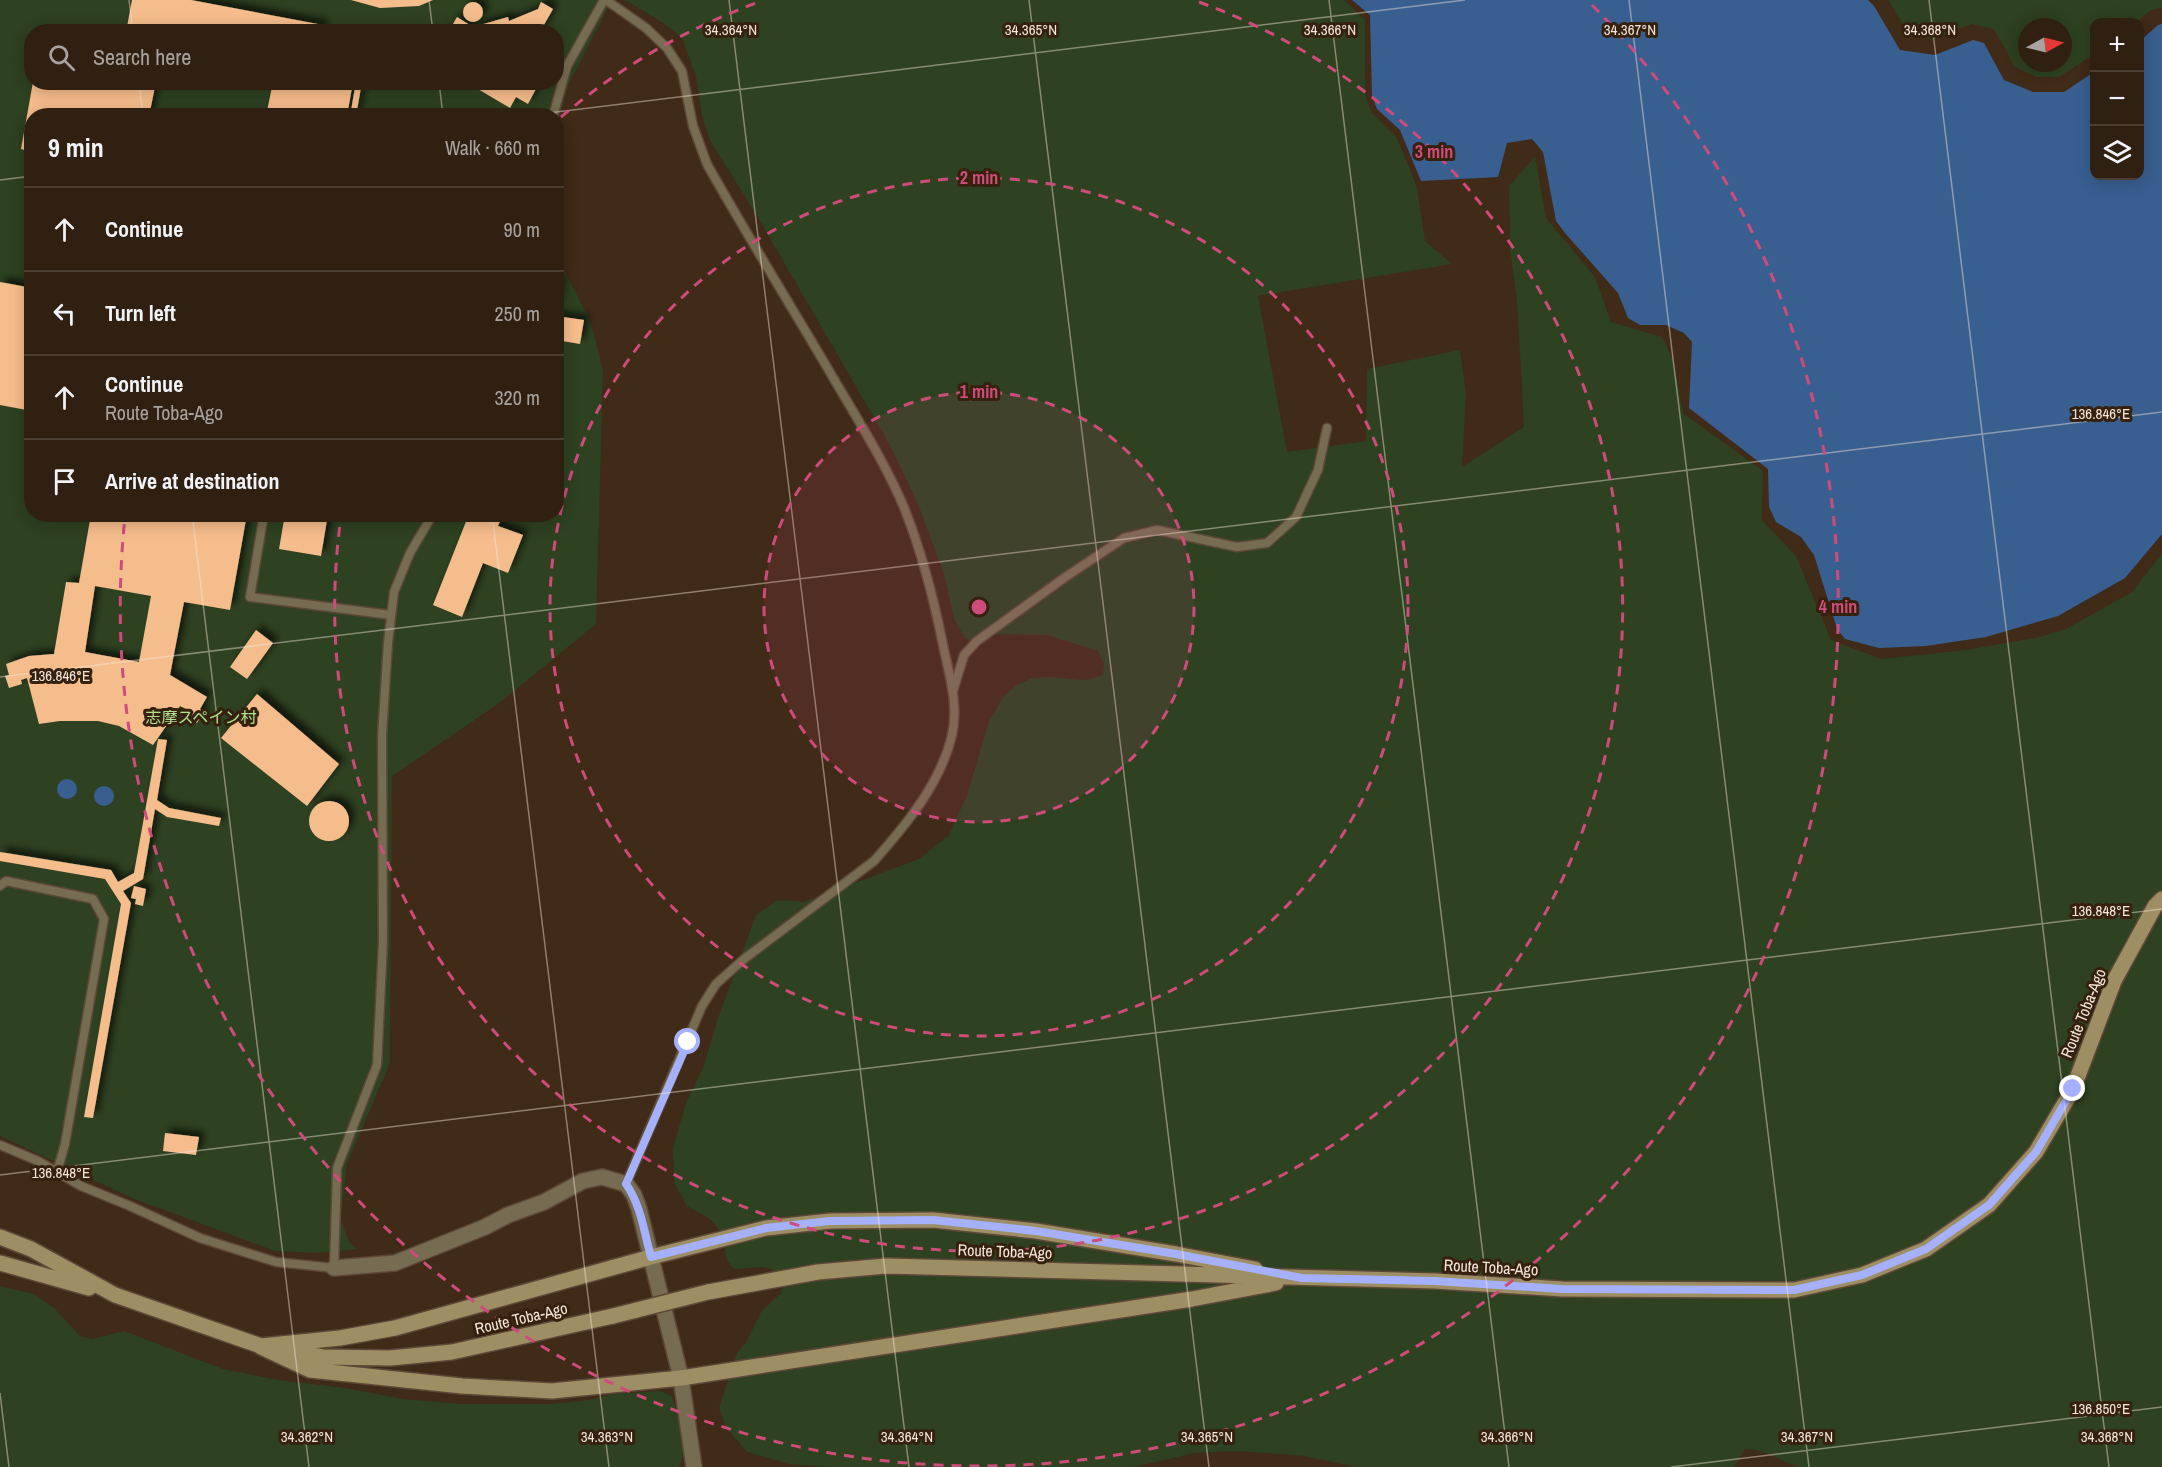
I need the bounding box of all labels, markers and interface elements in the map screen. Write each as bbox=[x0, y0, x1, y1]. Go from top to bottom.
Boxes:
north arrow bbox=[2018, 18, 2072, 72]
map controls bbox=[2090, 18, 2144, 180]
button: + bbox=[2090, 18, 2144, 72]
text: 34.364°N bbox=[705, 19, 757, 40]
text: 34.365°N bbox=[1005, 19, 1057, 40]
text: 34.366°N bbox=[1304, 19, 1356, 40]
text: 34.367°N bbox=[1604, 19, 1656, 40]
text: 34.368°N bbox=[1904, 19, 1956, 40]
search box bbox=[24, 24, 564, 90]
icon: search bbox=[45, 41, 78, 74]
text: Search here bbox=[93, 42, 191, 72]
button: − bbox=[2090, 72, 2144, 126]
button: layers bbox=[2090, 126, 2144, 180]
text: 9 min bbox=[48, 130, 104, 165]
text: Walk · 660 m bbox=[445, 134, 540, 161]
text: 3 min bbox=[1415, 139, 1453, 164]
text: 2 min bbox=[960, 165, 998, 190]
icon: ahead bbox=[48, 213, 81, 246]
text: Continue bbox=[105, 214, 183, 244]
text: 90 m bbox=[504, 216, 540, 243]
icon: left bbox=[48, 297, 81, 330]
text: Turn left bbox=[105, 298, 176, 328]
text: 250 m bbox=[494, 300, 540, 327]
text: Continue bbox=[105, 369, 183, 399]
text: 1 min bbox=[960, 379, 998, 404]
icon: ahead bbox=[48, 381, 81, 414]
text: 320 m bbox=[494, 384, 540, 411]
text: Route Toba-Ago bbox=[105, 399, 223, 426]
text: 136.846°E bbox=[2072, 403, 2130, 424]
icon: arrive bbox=[48, 465, 81, 498]
text: Arrive at destination bbox=[105, 466, 279, 496]
text: 4 min bbox=[1819, 594, 1857, 619]
centre of rings bbox=[969, 597, 989, 617]
text: 136.846°E bbox=[32, 665, 90, 686]
park label: 志摩スペイン村 bbox=[146, 706, 256, 728]
text: 136.848°E bbox=[2072, 900, 2130, 921]
street label: Route Toba-Ago bbox=[2055, 965, 2111, 1061]
route start bbox=[674, 1028, 700, 1054]
route end bbox=[2059, 1075, 2085, 1101]
text: 136.848°E bbox=[32, 1162, 90, 1183]
street label: Route Toba-Ago bbox=[957, 1238, 1053, 1264]
street label: Route Toba-Ago bbox=[1443, 1254, 1539, 1280]
street label: Route Toba-Ago bbox=[472, 1297, 570, 1339]
text: 136.850°E bbox=[2072, 1398, 2130, 1419]
text: 34.362°N bbox=[281, 1426, 333, 1447]
text: 34.363°N bbox=[581, 1426, 633, 1447]
text: 34.364°N bbox=[881, 1426, 933, 1447]
text: 34.365°N bbox=[1181, 1426, 1233, 1447]
text: 34.366°N bbox=[1481, 1426, 1533, 1447]
text: 34.367°N bbox=[1781, 1426, 1833, 1447]
text: 34.368°N bbox=[2081, 1426, 2133, 1447]

